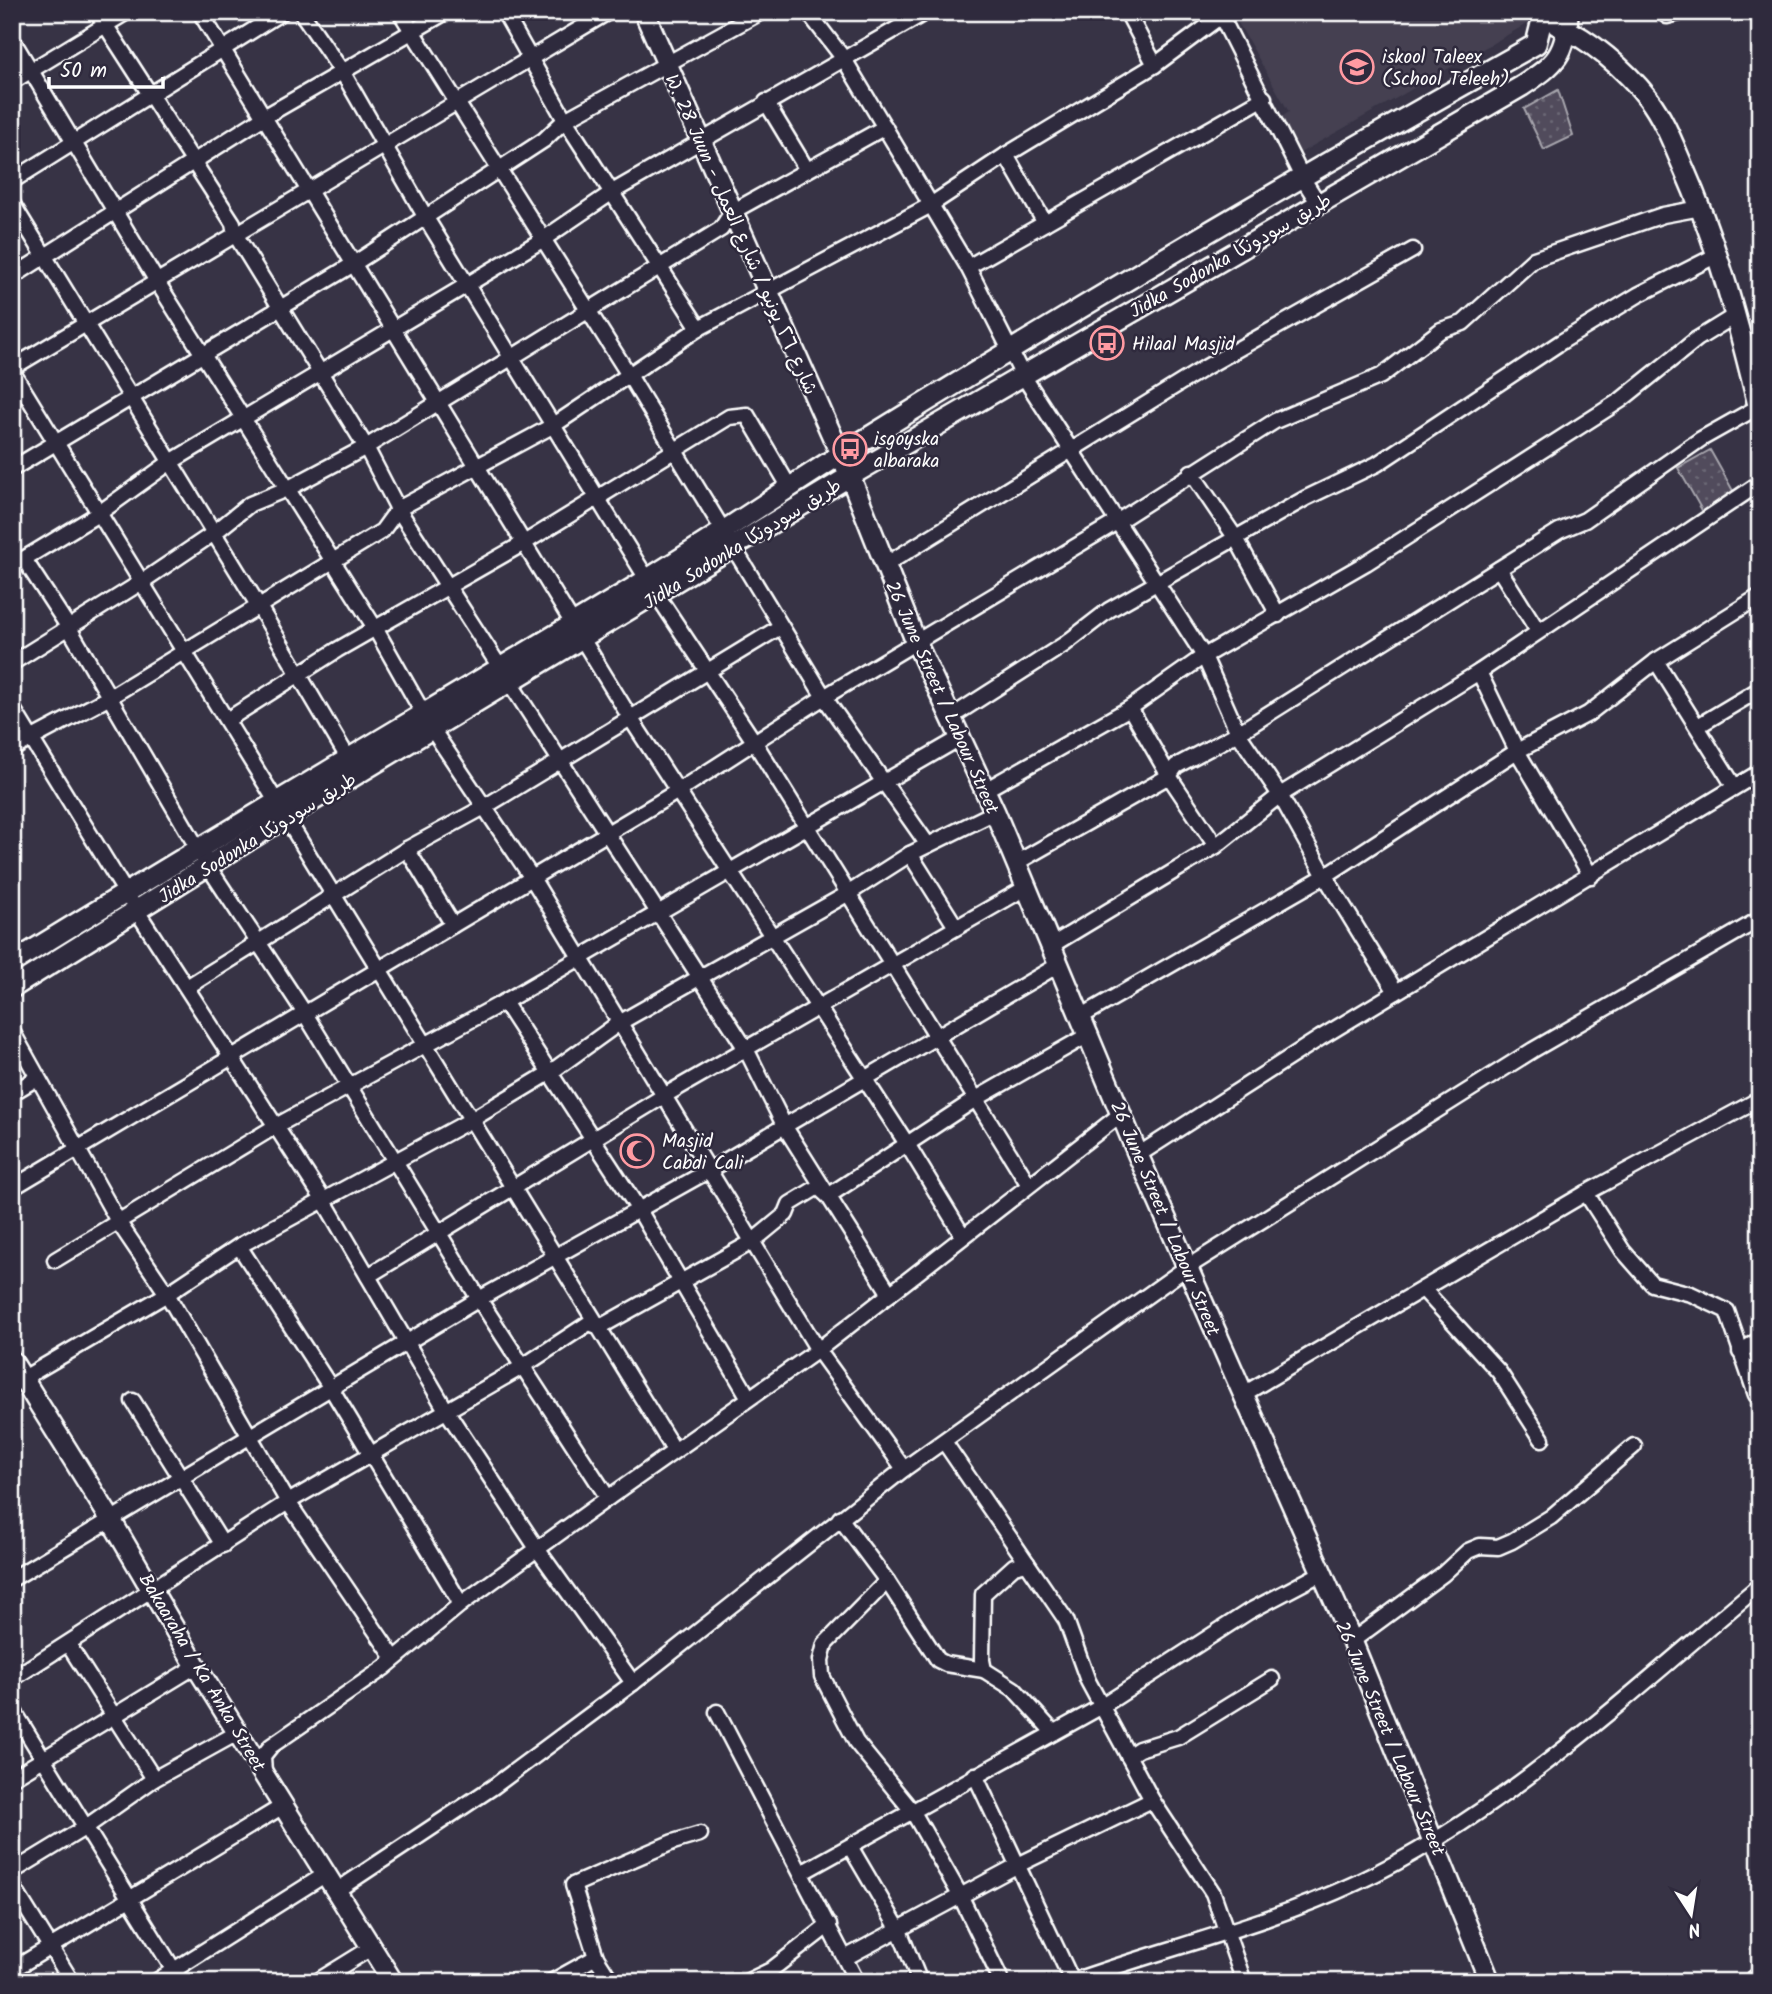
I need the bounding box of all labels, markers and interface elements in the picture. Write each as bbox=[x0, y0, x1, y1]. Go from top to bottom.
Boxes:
place label: iskool Taleex (School Teleeh) bbox=[1382, 43, 1510, 95]
scale bar bbox=[49, 46, 163, 90]
school or university icon: iskool Taleex (School Teleeh) bbox=[1338, 48, 1376, 86]
text: 50 m bbox=[60, 55, 107, 88]
street label: W. 28 Juun - شارع ٢٦ يونيو / شارع العمل bbox=[656, 70, 825, 400]
street label: Jidka Sodonka طريق سودونكا bbox=[1124, 186, 1338, 327]
bus stop icon: Hilaal Masjid bbox=[1088, 324, 1126, 362]
place label: Hilaal Masjid bbox=[1132, 330, 1235, 360]
place label: isgoyska albaraka bbox=[874, 425, 939, 477]
bus stop icon: isgoyska albaraka bbox=[831, 430, 869, 468]
street label: Jidka Sodonka طريق سودونكا bbox=[638, 471, 848, 618]
street label: 26 June Street / Labour Street bbox=[876, 576, 1007, 820]
street label: Jidka Sodonka طريق سودونكا bbox=[153, 765, 363, 912]
street label: 26 June Street / Labour Street bbox=[1101, 1097, 1228, 1342]
place label: Masjid Cabdi Cali bbox=[662, 1127, 745, 1179]
mosque icon: Masjid Cabdi Cali bbox=[618, 1132, 656, 1170]
street label: Bakaaraha / Ka Anka Street bbox=[130, 1568, 273, 1779]
street label: 26 June Street / Labour Street bbox=[1326, 1617, 1453, 1862]
north arrow bbox=[1656, 1878, 1726, 1948]
text: N bbox=[1685, 1913, 1703, 1945]

